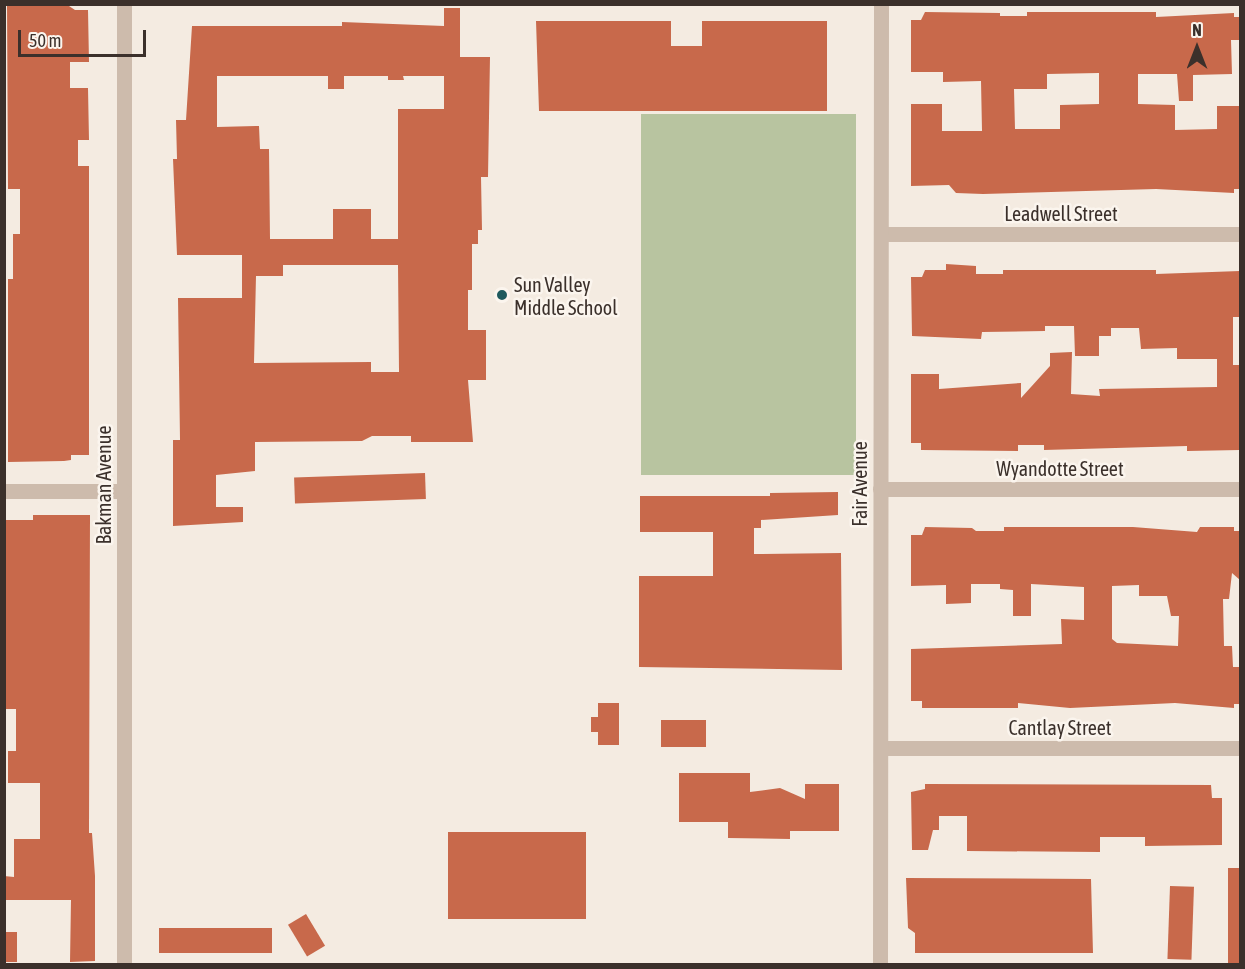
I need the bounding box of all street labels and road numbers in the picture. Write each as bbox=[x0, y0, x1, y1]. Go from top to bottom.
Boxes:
street label: Leadwell Street bbox=[1004, 201, 1118, 225]
street label: Bakman Avenue bbox=[91, 425, 115, 545]
street label: Fair Avenue bbox=[847, 441, 871, 527]
street label: Wyandotte Street bbox=[996, 456, 1124, 480]
street label: Cantlay Street bbox=[1008, 715, 1112, 739]

